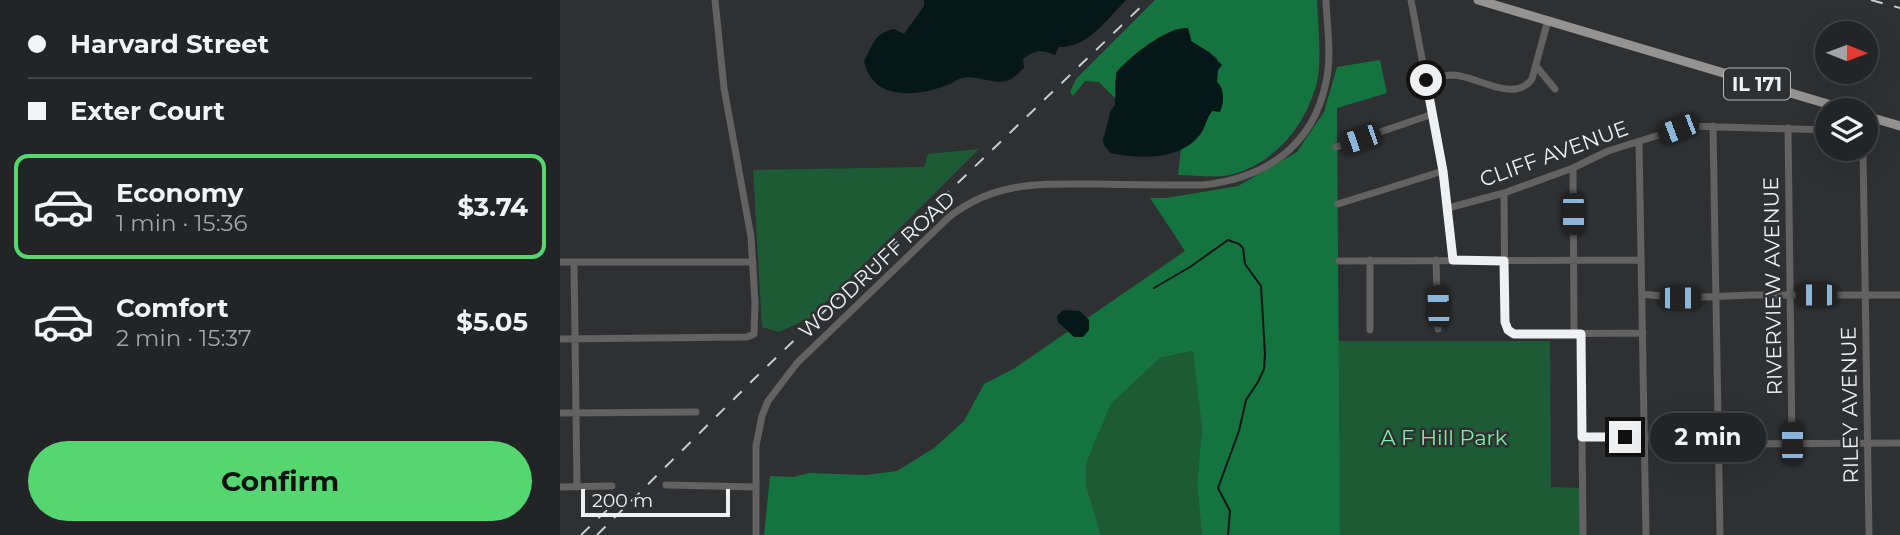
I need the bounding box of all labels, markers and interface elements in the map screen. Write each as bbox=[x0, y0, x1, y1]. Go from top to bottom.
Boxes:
north arrow bbox=[1815, 21, 1878, 84]
map controls bbox=[1815, 21, 1878, 161]
text: Harvard Street bbox=[70, 28, 269, 60]
route start bbox=[1410, 64, 1442, 96]
road number: IL 171 bbox=[1724, 68, 1790, 100]
text: Exter Court bbox=[70, 95, 225, 127]
button: layers bbox=[1815, 98, 1878, 161]
car bbox=[1655, 112, 1702, 146]
street label: CLIFF AVENUE bbox=[1476, 115, 1631, 192]
car bbox=[1337, 122, 1384, 156]
icon: car bbox=[32, 175, 95, 238]
text: Economy bbox=[116, 177, 243, 209]
street label: RIVERVIEW AVENUE bbox=[1758, 177, 1787, 396]
street label: WOODRUFF ROAD bbox=[793, 186, 960, 343]
text: $3.74 bbox=[457, 191, 528, 223]
car bbox=[1563, 193, 1584, 235]
text: 1 min · 15:36 bbox=[116, 209, 248, 237]
car bbox=[1427, 285, 1450, 327]
car bbox=[1796, 285, 1838, 306]
car bbox=[1660, 288, 1702, 309]
icon: car bbox=[32, 290, 95, 353]
text: Comfort bbox=[116, 292, 228, 324]
text: $5.05 bbox=[456, 306, 528, 338]
text: 2 min · 15:37 bbox=[116, 324, 252, 352]
street label: RILEY AVENUE bbox=[1836, 326, 1863, 484]
callout: 2 min bbox=[1650, 412, 1765, 462]
route end bbox=[1609, 421, 1641, 453]
car bbox=[1782, 422, 1803, 464]
text: 2 min bbox=[1674, 423, 1742, 451]
park label: A F Hill Park bbox=[1381, 425, 1508, 450]
button: Confirm bbox=[28, 441, 532, 521]
scale bar bbox=[581, 486, 730, 518]
text: 200 m bbox=[592, 489, 653, 512]

